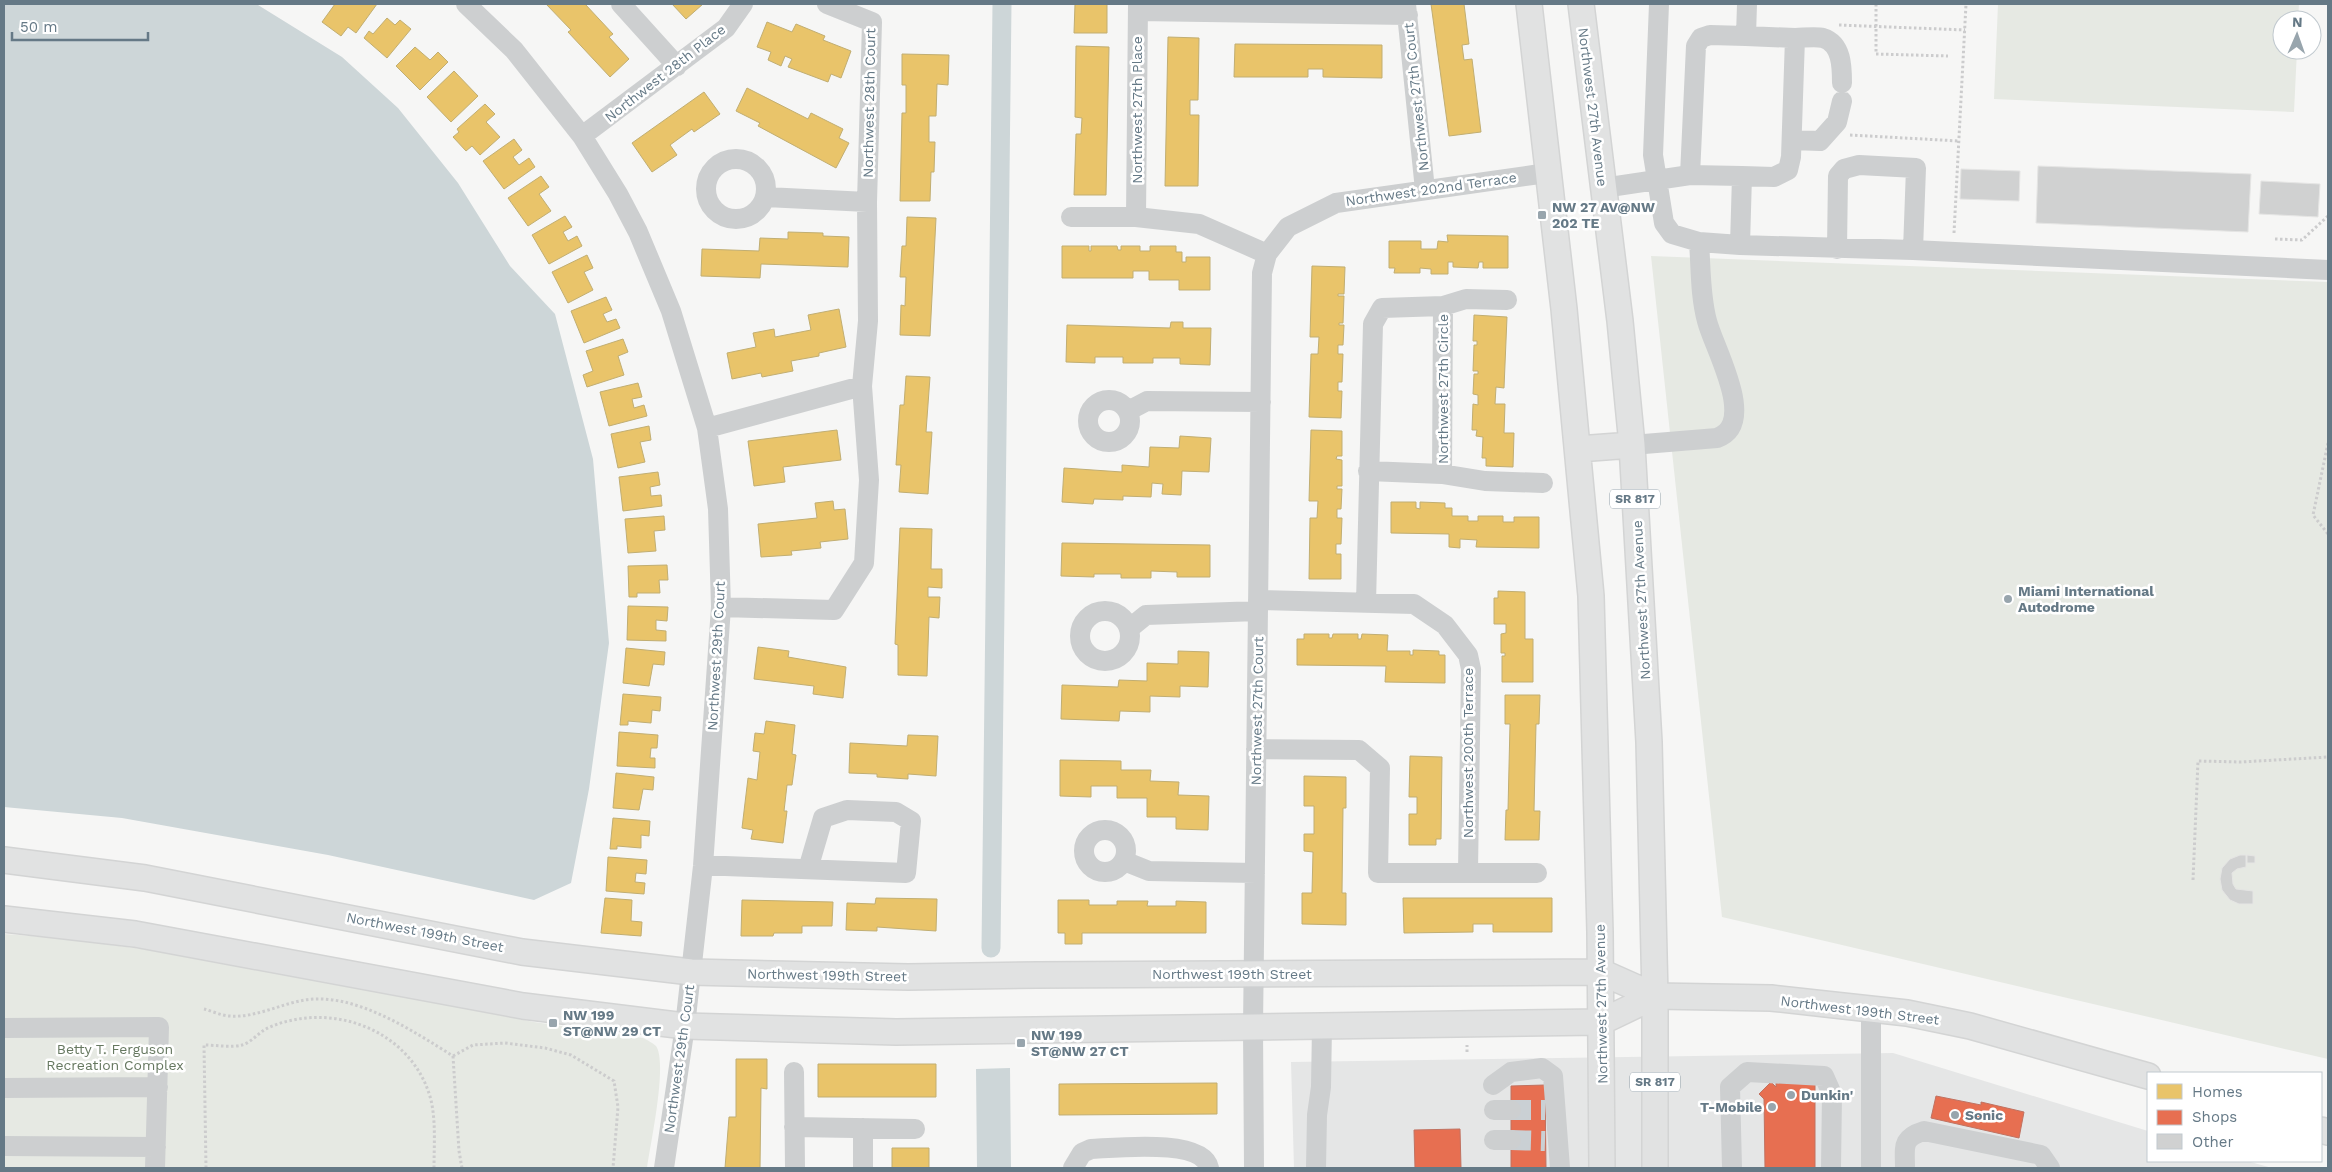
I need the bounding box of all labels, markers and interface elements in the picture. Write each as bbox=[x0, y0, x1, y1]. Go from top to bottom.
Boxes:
scale bar bbox=[12, 10, 149, 42]
north arrow bbox=[2272, 10, 2322, 60]
text: N bbox=[2292, 14, 2303, 30]
text: 50 m bbox=[20, 18, 57, 36]
street label: Northwest 28th Place bbox=[602, 21, 728, 125]
street label: Northwest 27th Court bbox=[1400, 22, 1432, 172]
street label: Northwest 27th Avenue bbox=[1575, 27, 1611, 187]
street label: Northwest 28th Court bbox=[860, 28, 878, 178]
street label: Northwest 27th Place bbox=[1129, 36, 1145, 184]
street label: Northwest 202nd Terrace bbox=[1344, 169, 1518, 209]
place label: NW 27 AV@NW 202 TE bbox=[1552, 199, 1655, 231]
marker: NW 27 AV@NW 202 TE bbox=[1536, 209, 1548, 221]
street label: Northwest 27th Circle bbox=[1435, 314, 1451, 464]
road number: SR 817 bbox=[1610, 489, 1660, 508]
street label: Northwest 27th Avenue bbox=[1629, 520, 1653, 680]
street label: Northwest 29th Court bbox=[704, 581, 728, 731]
place label: Miami International Autodrome bbox=[2018, 583, 2154, 615]
marker: Miami International Autodrome bbox=[2002, 593, 2014, 605]
street label: Northwest 27th Court bbox=[1248, 636, 1266, 785]
street label: Northwest 200th Terrace bbox=[1460, 668, 1476, 838]
street label: Northwest 199th Street bbox=[345, 909, 505, 955]
street label: Northwest 27th Avenue bbox=[1592, 924, 1610, 1084]
street label: Northwest 199th Street bbox=[747, 966, 907, 984]
street label: Northwest 199th Street bbox=[1152, 966, 1312, 982]
street label: Northwest 29th Court bbox=[661, 984, 697, 1134]
street label: Northwest 199th Street bbox=[1780, 992, 1940, 1028]
place label: NW 199 ST@NW 29 CT bbox=[563, 1007, 661, 1039]
marker: NW 199 ST@NW 29 CT bbox=[547, 1017, 559, 1029]
place label: NW 199 ST@NW 27 CT bbox=[1031, 1027, 1129, 1059]
marker: NW 199 ST@NW 27 CT bbox=[1015, 1037, 1027, 1049]
park label: Betty T. Ferguson Recreation Complex bbox=[46, 1041, 184, 1073]
road number: SR 817 bbox=[1630, 1072, 1680, 1092]
legend bbox=[2147, 1072, 2322, 1162]
text: Homes bbox=[2192, 1083, 2243, 1101]
place label: Dunkin' bbox=[1801, 1087, 1853, 1103]
marker: Dunkin' bbox=[1785, 1089, 1797, 1101]
place label: T-Mobile bbox=[1700, 1099, 1762, 1115]
marker: T-Mobile bbox=[1766, 1101, 1778, 1113]
place label: Sonic bbox=[1965, 1107, 2003, 1123]
text: Shops bbox=[2192, 1108, 2237, 1126]
marker: Sonic bbox=[1949, 1109, 1961, 1121]
text: Other bbox=[2192, 1133, 2234, 1151]

